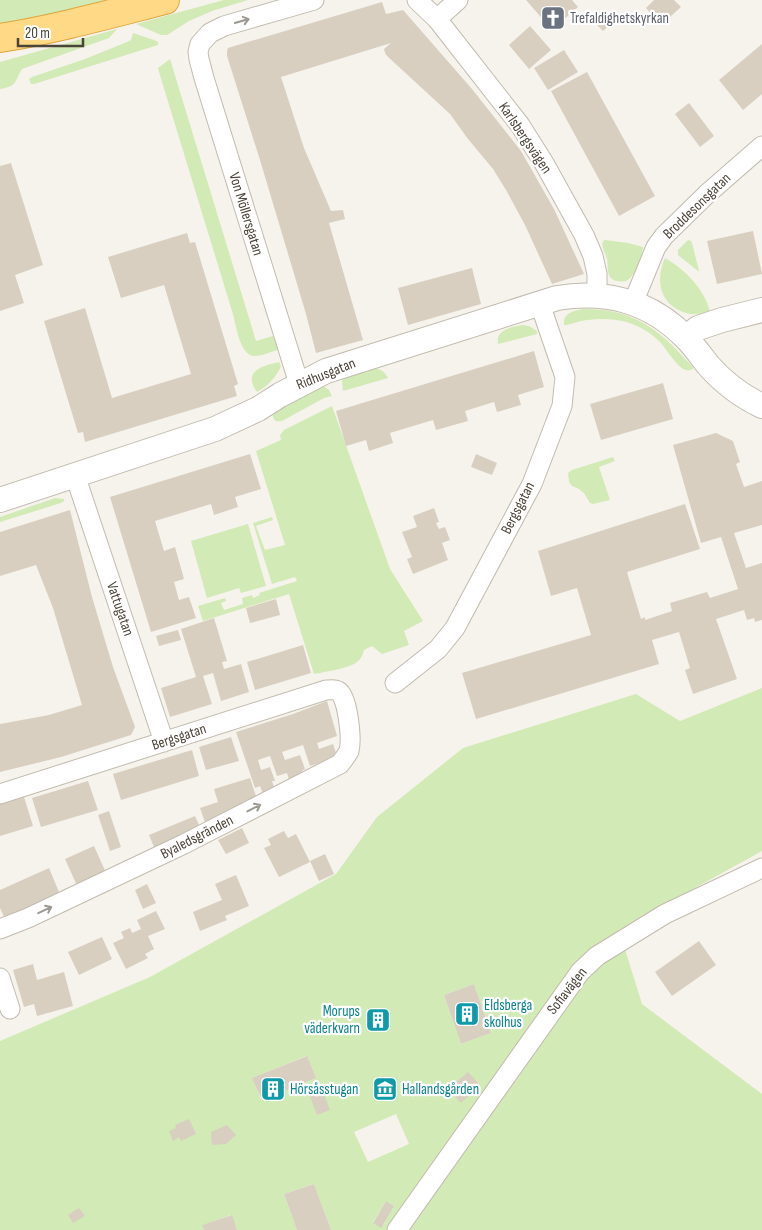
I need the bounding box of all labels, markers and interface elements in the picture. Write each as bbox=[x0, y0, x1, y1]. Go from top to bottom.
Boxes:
church icon: Trefaldighetskyrkan bbox=[540, 5, 566, 31]
place label: Trefaldighetskyrkan bbox=[570, 9, 669, 28]
scale bar bbox=[18, 15, 82, 47]
one-way arrow bbox=[233, 15, 249, 25]
text: 20 m bbox=[25, 24, 50, 43]
street label: Karlsbergsvägen bbox=[494, 99, 556, 177]
street label: Broddesonsgatan bbox=[659, 169, 735, 243]
street label: Von Möllersgatan bbox=[224, 170, 268, 258]
street label: Ridhusgatan bbox=[294, 354, 358, 394]
street label: Bergsgatan bbox=[497, 479, 539, 537]
street label: Vattugatan bbox=[102, 580, 138, 638]
street label: Bergsgatan bbox=[149, 719, 209, 755]
one-way arrow bbox=[246, 803, 261, 812]
street label: Byaledsgränden bbox=[157, 811, 237, 863]
one-way arrow bbox=[37, 905, 52, 914]
street label: Sofiavägen bbox=[543, 964, 591, 1018]
place label: Eldsberga skolhus bbox=[484, 996, 533, 1032]
building icon: Eldsberga skolhus bbox=[454, 1001, 480, 1027]
place label: Morups väderkvarn bbox=[304, 1002, 360, 1038]
building icon: Morups väderkvarn bbox=[365, 1007, 391, 1033]
building icon: Hörsåsstugan bbox=[260, 1076, 286, 1102]
museum icon: Hallandsgården bbox=[372, 1076, 398, 1102]
place label: Hörsåsstugan bbox=[290, 1080, 358, 1099]
place label: Hallandsgården bbox=[402, 1080, 479, 1099]

